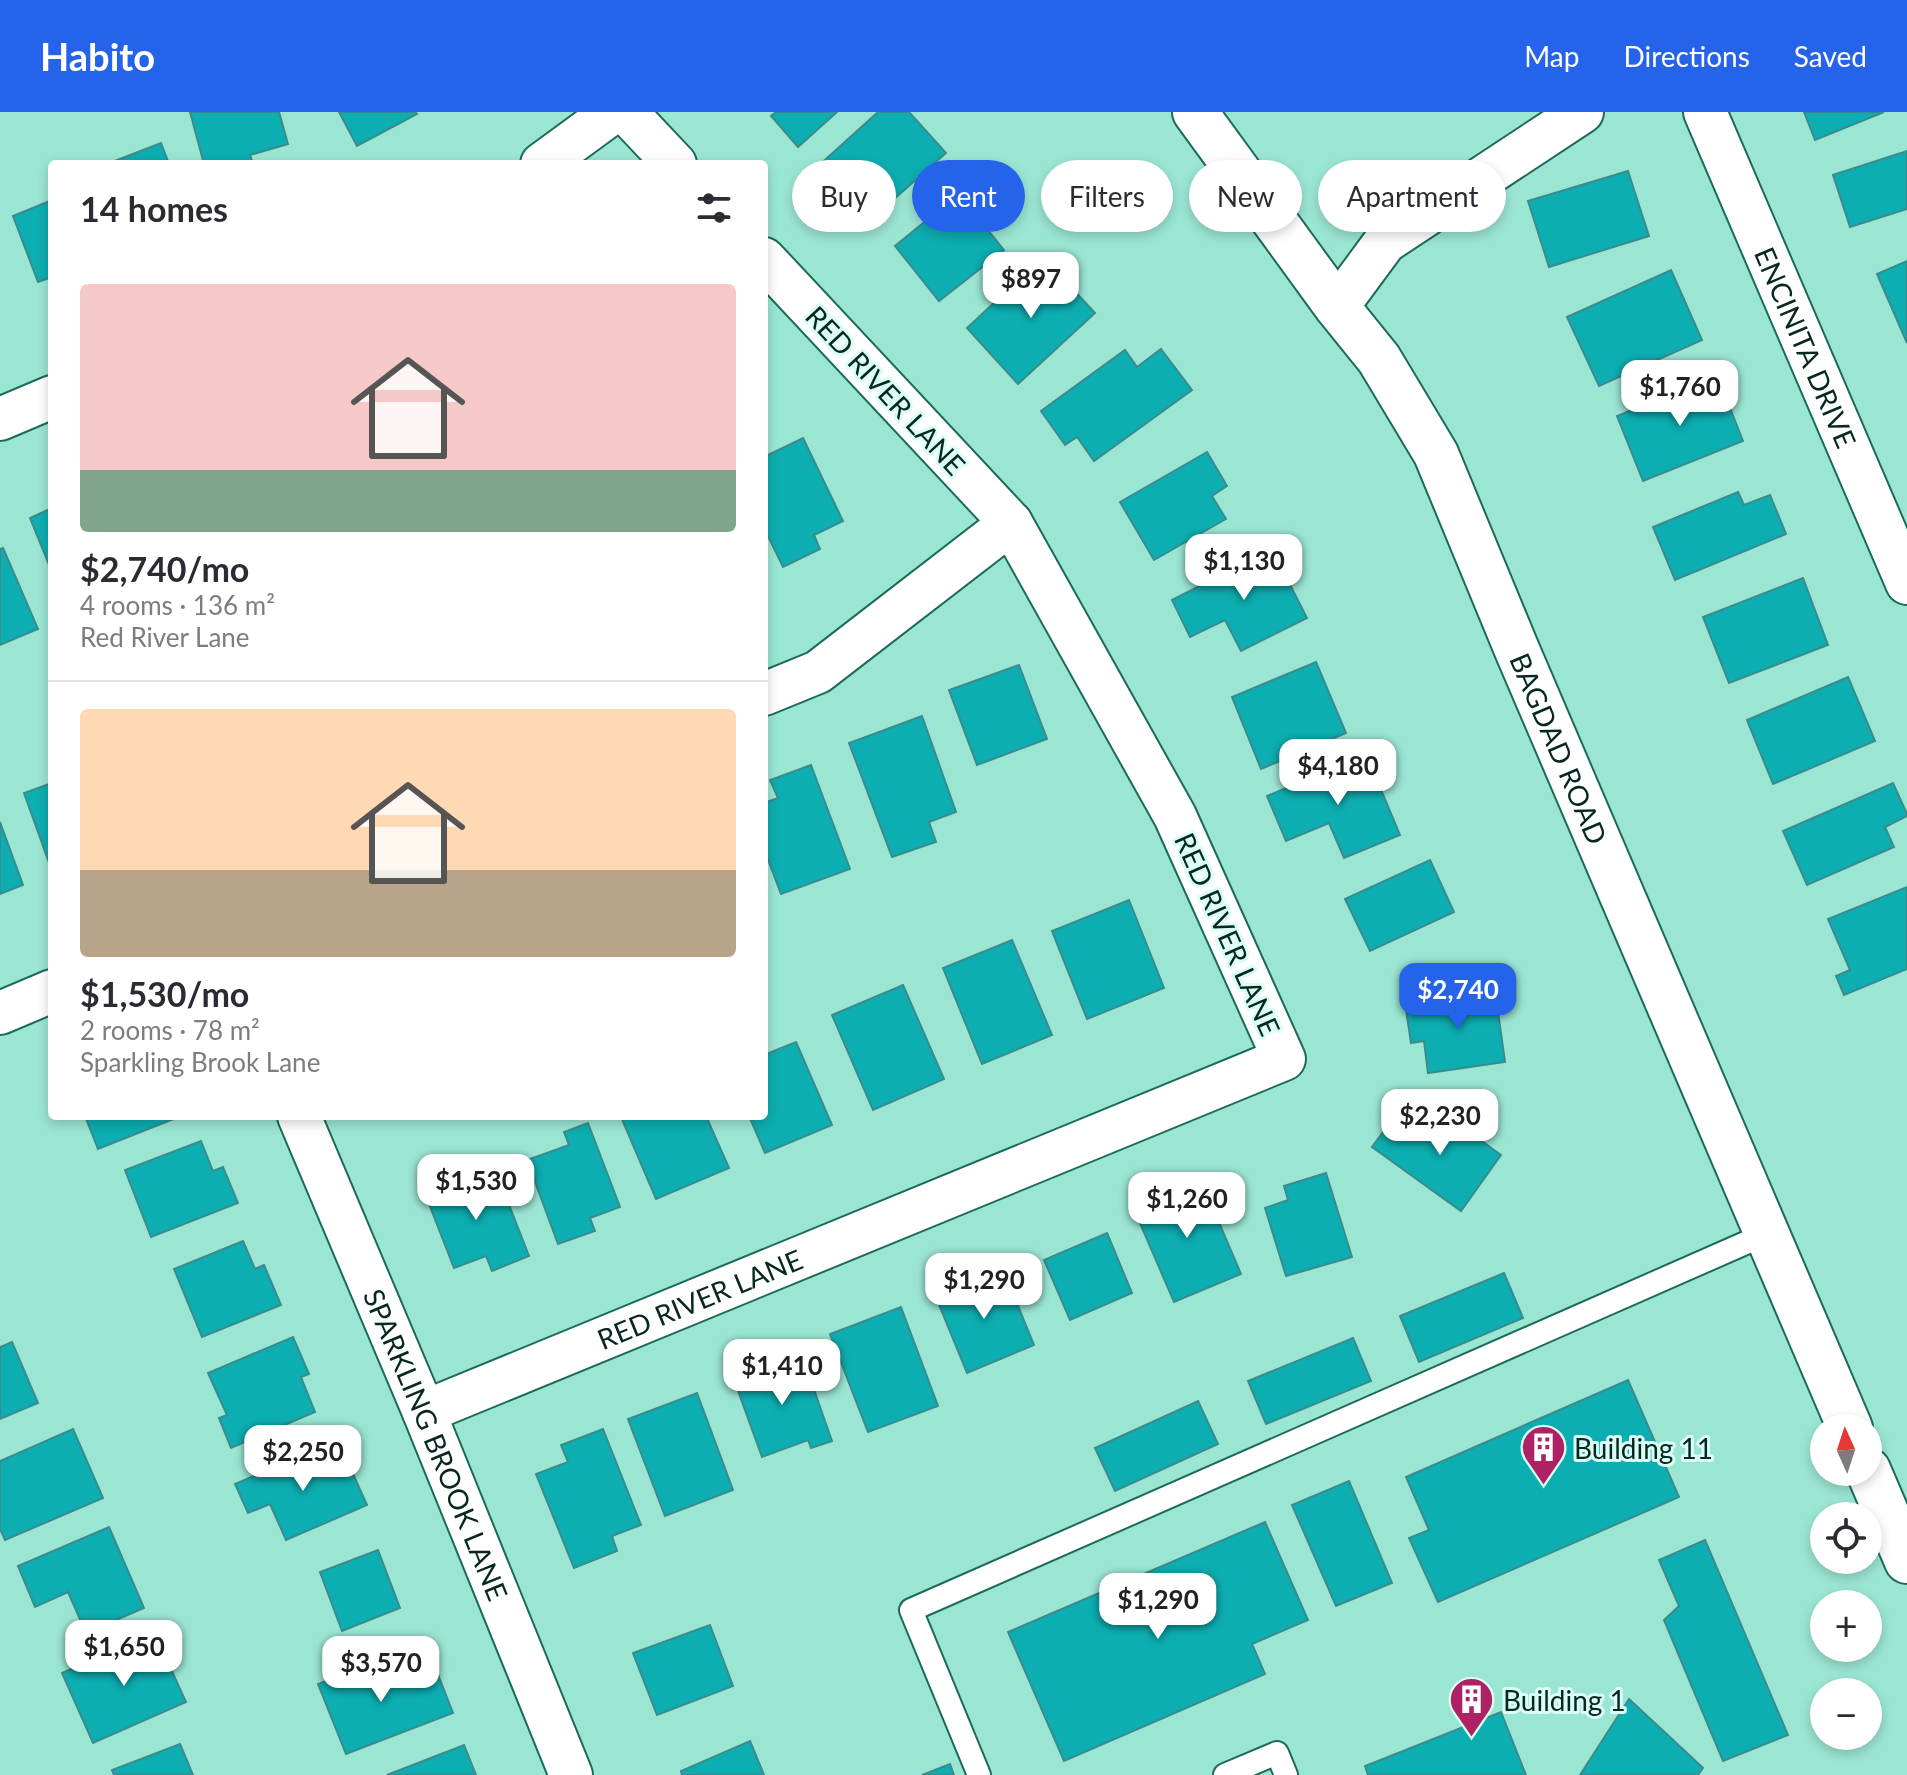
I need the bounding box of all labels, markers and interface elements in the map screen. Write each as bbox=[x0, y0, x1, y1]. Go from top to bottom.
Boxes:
text: Habito bbox=[40, 33, 155, 79]
text: Map bbox=[1524, 39, 1579, 73]
text: Directions bbox=[1623, 39, 1750, 73]
text: Saved bbox=[1794, 39, 1867, 73]
chip: Buy bbox=[792, 160, 896, 232]
chip: Rent bbox=[912, 160, 1025, 232]
chip: Filters bbox=[1041, 160, 1173, 232]
chip: New bbox=[1189, 160, 1302, 232]
chip: Apartment bbox=[1318, 160, 1506, 232]
icon: filters bbox=[692, 186, 736, 230]
text: 14 homes bbox=[80, 188, 228, 229]
street label: ENCINITA DRIVE bbox=[1748, 242, 1864, 453]
pin: $897 bbox=[984, 252, 1078, 320]
text: $897 bbox=[1001, 262, 1061, 294]
street label: RED RIVER LANE bbox=[799, 299, 973, 481]
icon: home bbox=[336, 336, 480, 480]
pin: $1,760 bbox=[1615, 360, 1745, 428]
text: $1,760 bbox=[1639, 370, 1721, 402]
pin: $1,130 bbox=[1179, 534, 1309, 602]
text: $1,130 bbox=[1203, 544, 1285, 576]
text: $2,740/mo bbox=[80, 548, 249, 589]
text: 4 rooms · 136 m² bbox=[80, 589, 275, 621]
text: Red River Lane bbox=[80, 621, 250, 653]
street label: BAGDAD ROAD bbox=[1503, 648, 1615, 849]
pin: $4,180 bbox=[1273, 739, 1403, 807]
text: $4,180 bbox=[1297, 749, 1379, 781]
icon: home bbox=[336, 761, 480, 905]
street label: RED RIVER LANE bbox=[1168, 827, 1288, 1041]
pin: $2,740 bbox=[1393, 963, 1523, 1031]
text: $1,530/mo bbox=[80, 973, 249, 1014]
text: $2,740 bbox=[1417, 973, 1499, 1005]
text: 2 rooms · 78 m² bbox=[80, 1014, 260, 1046]
text: Sparkling Brook Lane bbox=[80, 1046, 320, 1078]
pin: $2,230 bbox=[1375, 1089, 1505, 1157]
text: $2,230 bbox=[1399, 1099, 1481, 1131]
pin: $1,530 bbox=[411, 1154, 541, 1222]
text: $1,530 bbox=[435, 1164, 517, 1196]
pin: $1,260 bbox=[1122, 1172, 1252, 1240]
text: $1,260 bbox=[1146, 1182, 1228, 1214]
street label: RED RIVER LANE bbox=[592, 1242, 807, 1356]
pin: $1,290 bbox=[919, 1253, 1049, 1321]
text: $1,290 bbox=[943, 1263, 1025, 1295]
street label: SPARKLING BROOK LANE bbox=[357, 1284, 515, 1605]
pin: $1,410 bbox=[717, 1339, 847, 1407]
text: $1,410 bbox=[741, 1349, 823, 1381]
north arrow bbox=[1810, 1414, 1882, 1486]
map controls bbox=[1810, 1414, 1882, 1750]
building icon: Building 11 bbox=[1519, 1424, 1567, 1487]
pin: $2,250 bbox=[238, 1425, 368, 1493]
place label: Building 11 bbox=[1574, 1431, 1713, 1465]
text: $2,250 bbox=[262, 1435, 344, 1467]
button: locate bbox=[1810, 1502, 1882, 1574]
pin: $1,290 bbox=[1093, 1573, 1223, 1641]
text: $1,290 bbox=[1117, 1583, 1199, 1615]
button: + bbox=[1810, 1590, 1882, 1662]
pin: $1,650 bbox=[59, 1620, 189, 1688]
text: $1,650 bbox=[83, 1630, 165, 1662]
pin: $3,570 bbox=[316, 1636, 446, 1704]
text: $3,570 bbox=[340, 1646, 422, 1678]
building icon: Building 1 bbox=[1448, 1676, 1496, 1739]
button: − bbox=[1810, 1678, 1882, 1750]
place label: Building 1 bbox=[1503, 1683, 1626, 1717]

